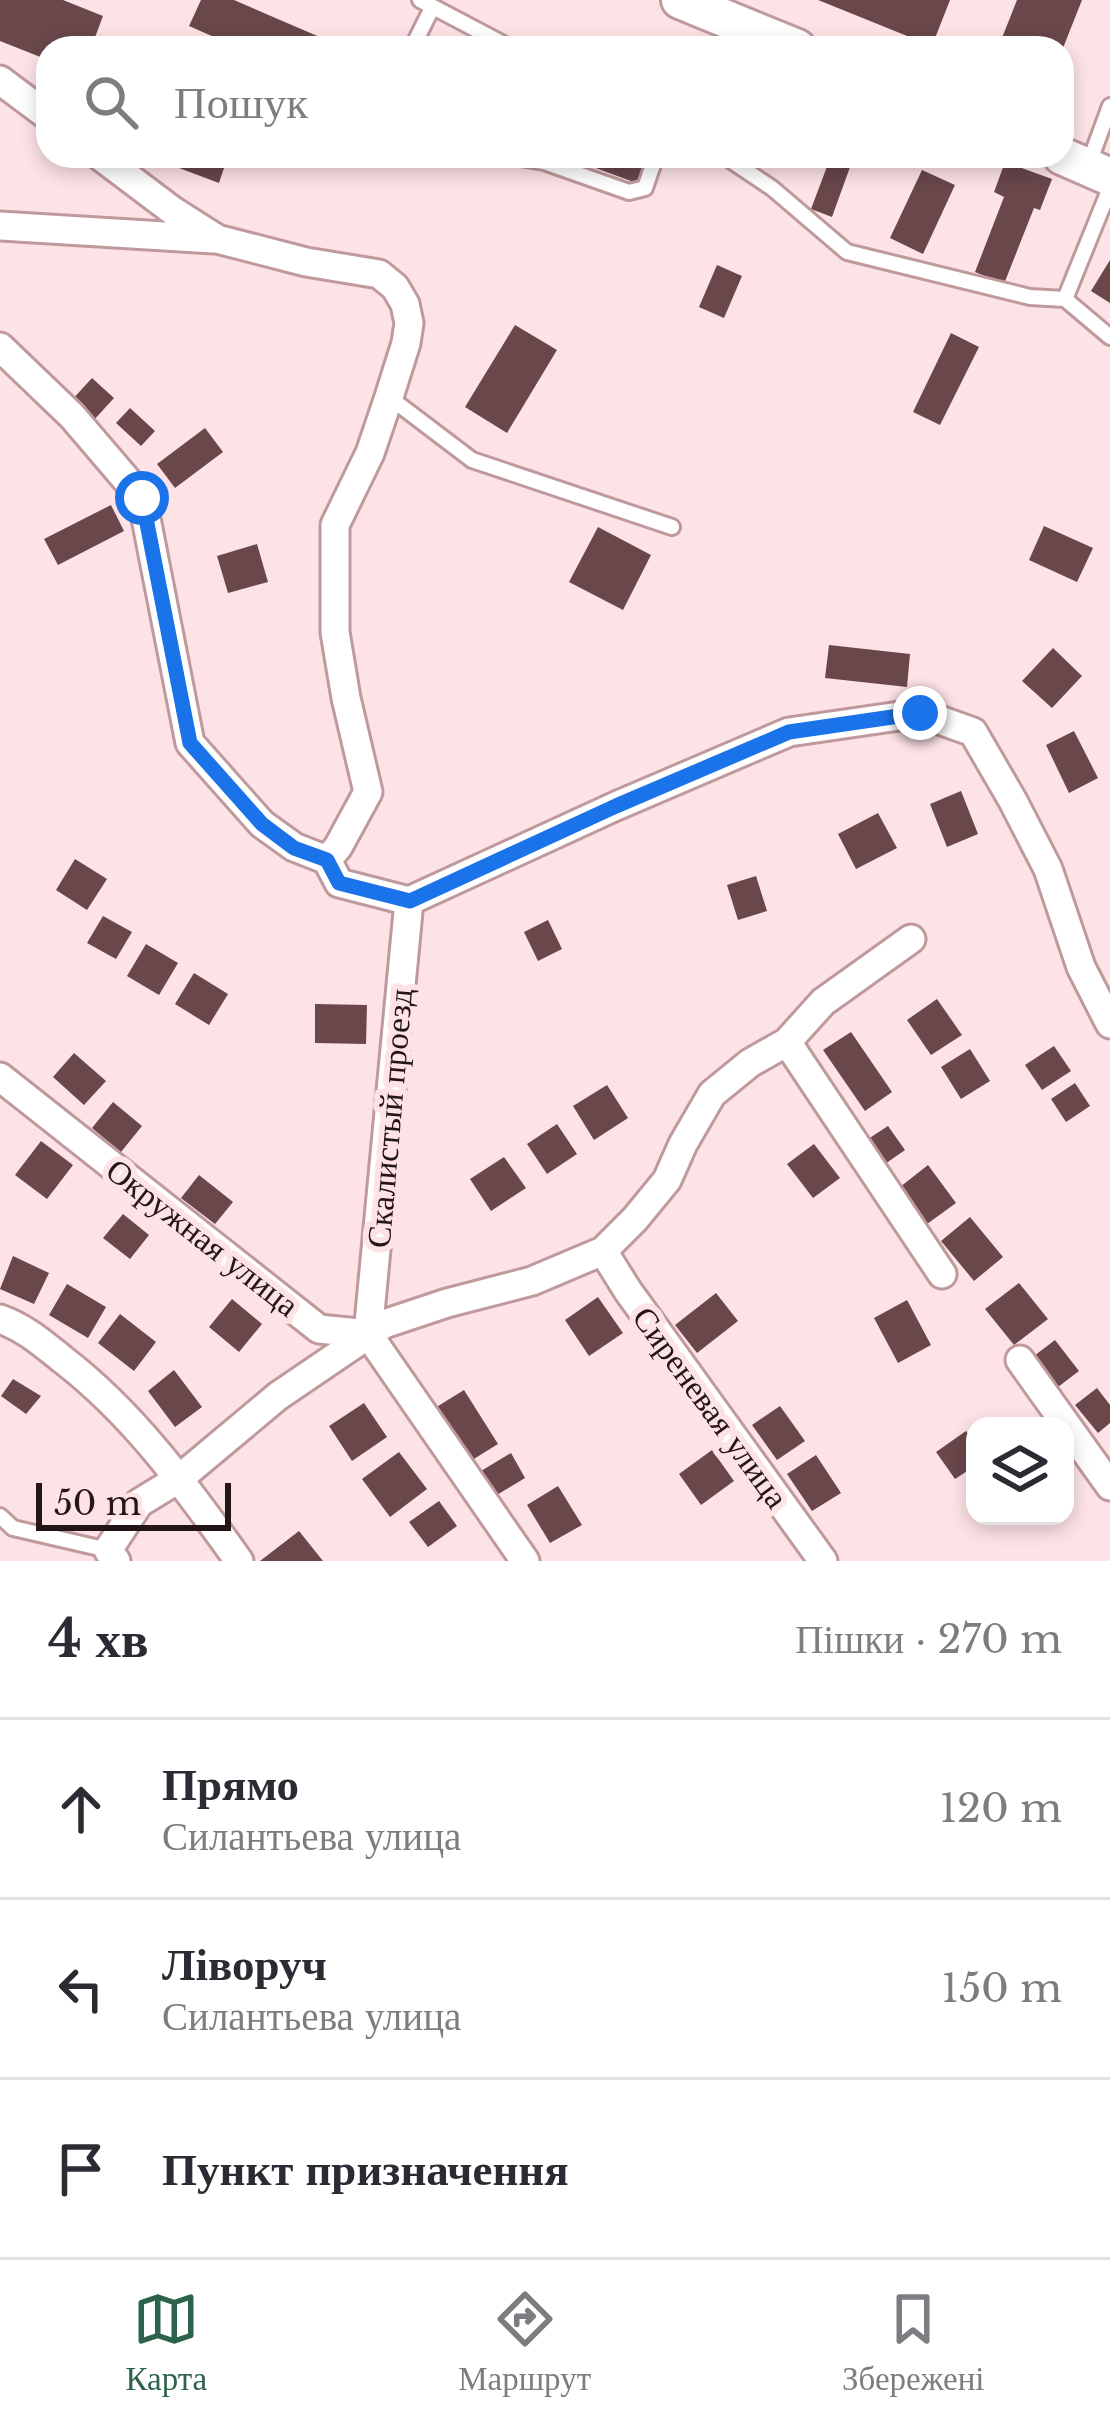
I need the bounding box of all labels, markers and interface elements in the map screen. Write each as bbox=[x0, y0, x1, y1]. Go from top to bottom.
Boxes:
search box bbox=[36, 36, 1074, 168]
icon: search bbox=[78, 69, 144, 135]
text: Пошук bbox=[174, 74, 308, 130]
route start bbox=[115, 471, 169, 525]
route end bbox=[893, 686, 947, 740]
street label: Скалистый проезд bbox=[358, 986, 421, 1249]
street label: Окружная улица bbox=[98, 1149, 307, 1326]
street label: Сиреневая улица bbox=[624, 1299, 798, 1516]
map controls bbox=[966, 1417, 1074, 1525]
button: layers bbox=[966, 1417, 1074, 1525]
scale bar bbox=[36, 1477, 231, 1530]
text: 50 m bbox=[54, 1483, 141, 1524]
text: 4 хв bbox=[48, 1608, 148, 1671]
text: Пішки · 270 m bbox=[795, 1615, 1062, 1664]
text: Прямо bbox=[162, 1756, 299, 1812]
icon: ahead bbox=[48, 1776, 114, 1842]
text: 120 m bbox=[940, 1784, 1062, 1833]
text: Силантьева улица bbox=[162, 1812, 461, 1861]
text: Ліворуч bbox=[162, 1936, 327, 1992]
icon: left bbox=[48, 1956, 114, 2022]
text: 150 m bbox=[942, 1964, 1062, 2013]
text: Силантьева улица bbox=[162, 1992, 461, 2041]
icon: arrive bbox=[48, 2136, 114, 2202]
text: Пункт призначення bbox=[162, 2141, 569, 2197]
tab: Карта bbox=[125, 2286, 207, 2399]
tab: Маршрут bbox=[458, 2286, 591, 2399]
tab: Збережені bbox=[842, 2286, 985, 2399]

